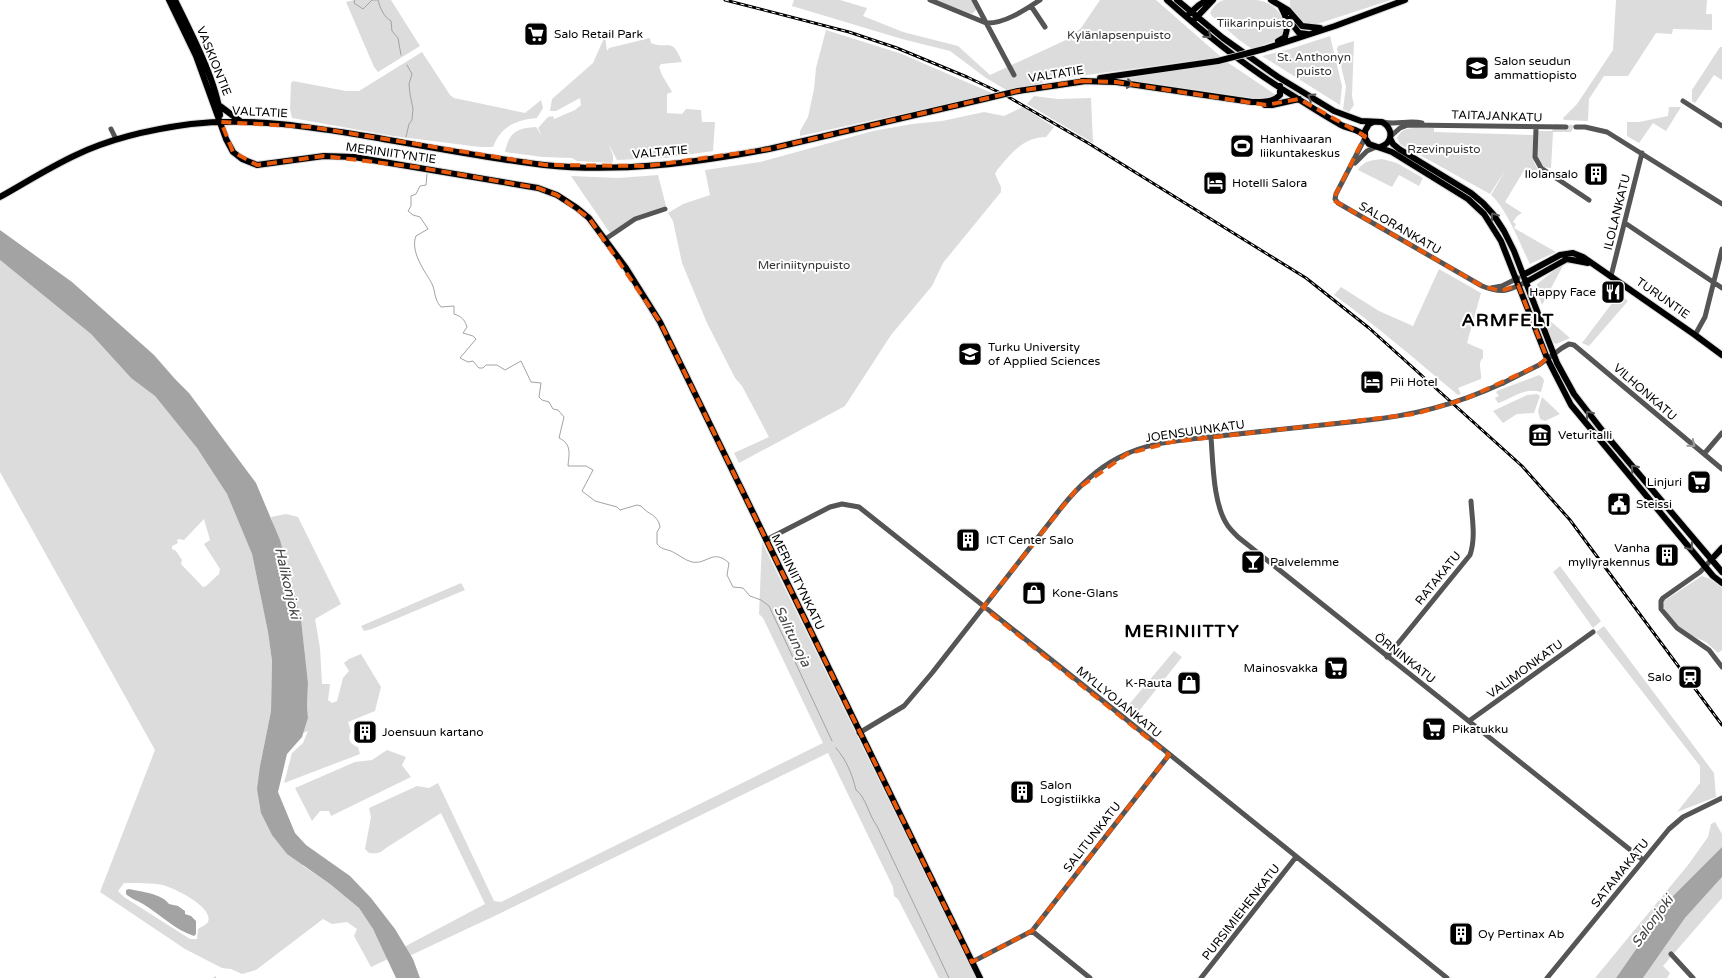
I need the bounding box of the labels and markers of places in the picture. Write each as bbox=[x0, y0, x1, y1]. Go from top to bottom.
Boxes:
supermarket icon: Salo Retail Park bbox=[523, 21, 549, 47]
place label: Salo Retail Park bbox=[554, 27, 643, 41]
place label: Salon seudun ammattiopisto bbox=[1494, 54, 1577, 82]
school or university icon: Salon seudun ammattiopisto bbox=[1464, 55, 1490, 81]
place label: Hanhivaaran liikuntakeskus bbox=[1260, 132, 1340, 160]
sports icon: Hanhivaaran liikuntakeskus bbox=[1229, 133, 1255, 159]
building icon: Ilolansalo bbox=[1583, 161, 1609, 187]
place label: Ilolansalo bbox=[1525, 167, 1578, 181]
hotel icon: Hotelli Salora bbox=[1202, 170, 1228, 196]
place label: Hotelli Salora bbox=[1232, 176, 1307, 190]
restaurant icon: Happy Face bbox=[1600, 279, 1626, 305]
place label: Happy Face bbox=[1529, 285, 1596, 299]
place label: Turku University of Applied Sciences bbox=[988, 340, 1100, 368]
school or university icon: Turku University of Applied Sciences bbox=[957, 341, 983, 367]
hotel icon: Pii Hotel bbox=[1359, 369, 1385, 395]
place label: Pii Hotel bbox=[1390, 375, 1437, 389]
museum icon: Veturitalli bbox=[1527, 422, 1553, 448]
place label: Veturitalli bbox=[1558, 428, 1612, 442]
supermarket icon: Linjuri bbox=[1686, 469, 1712, 495]
place label: Linjuri bbox=[1647, 475, 1682, 489]
public building icon: Steissi bbox=[1606, 491, 1632, 517]
place label: Steissi bbox=[1636, 497, 1672, 511]
building icon: ICT Center Salo bbox=[955, 527, 981, 553]
place label: ICT Center Salo bbox=[986, 533, 1074, 547]
place label: Vanha myllyrakennus bbox=[1568, 541, 1650, 569]
building icon: Vanha myllyrakennus bbox=[1654, 542, 1680, 568]
bar icon: Palvelemme bbox=[1240, 549, 1266, 575]
place label: Palvelemme bbox=[1270, 555, 1339, 569]
shop icon: Kone-Glans bbox=[1021, 580, 1047, 606]
place label: Kone-Glans bbox=[1052, 586, 1118, 600]
supermarket icon: Mainosvakka bbox=[1323, 655, 1349, 681]
place label: Mainosvakka bbox=[1244, 661, 1318, 675]
station icon: Salo bbox=[1677, 664, 1703, 690]
shop icon: K-Rauta bbox=[1176, 670, 1202, 696]
place label: Salo bbox=[1648, 670, 1672, 684]
place label: K-Rauta bbox=[1125, 676, 1172, 690]
supermarket icon: Pikatukku bbox=[1421, 716, 1447, 742]
building icon: Joensuun kartano bbox=[352, 719, 378, 745]
place label: Pikatukku bbox=[1452, 722, 1508, 736]
place label: Joensuun kartano bbox=[382, 725, 484, 739]
place label: Salon Logistiikka bbox=[1040, 778, 1101, 806]
building icon: Salon Logistiikka bbox=[1009, 779, 1035, 805]
building icon: Oy Pertinax Ab bbox=[1448, 921, 1474, 947]
place label: Oy Pertinax Ab bbox=[1478, 927, 1564, 941]

